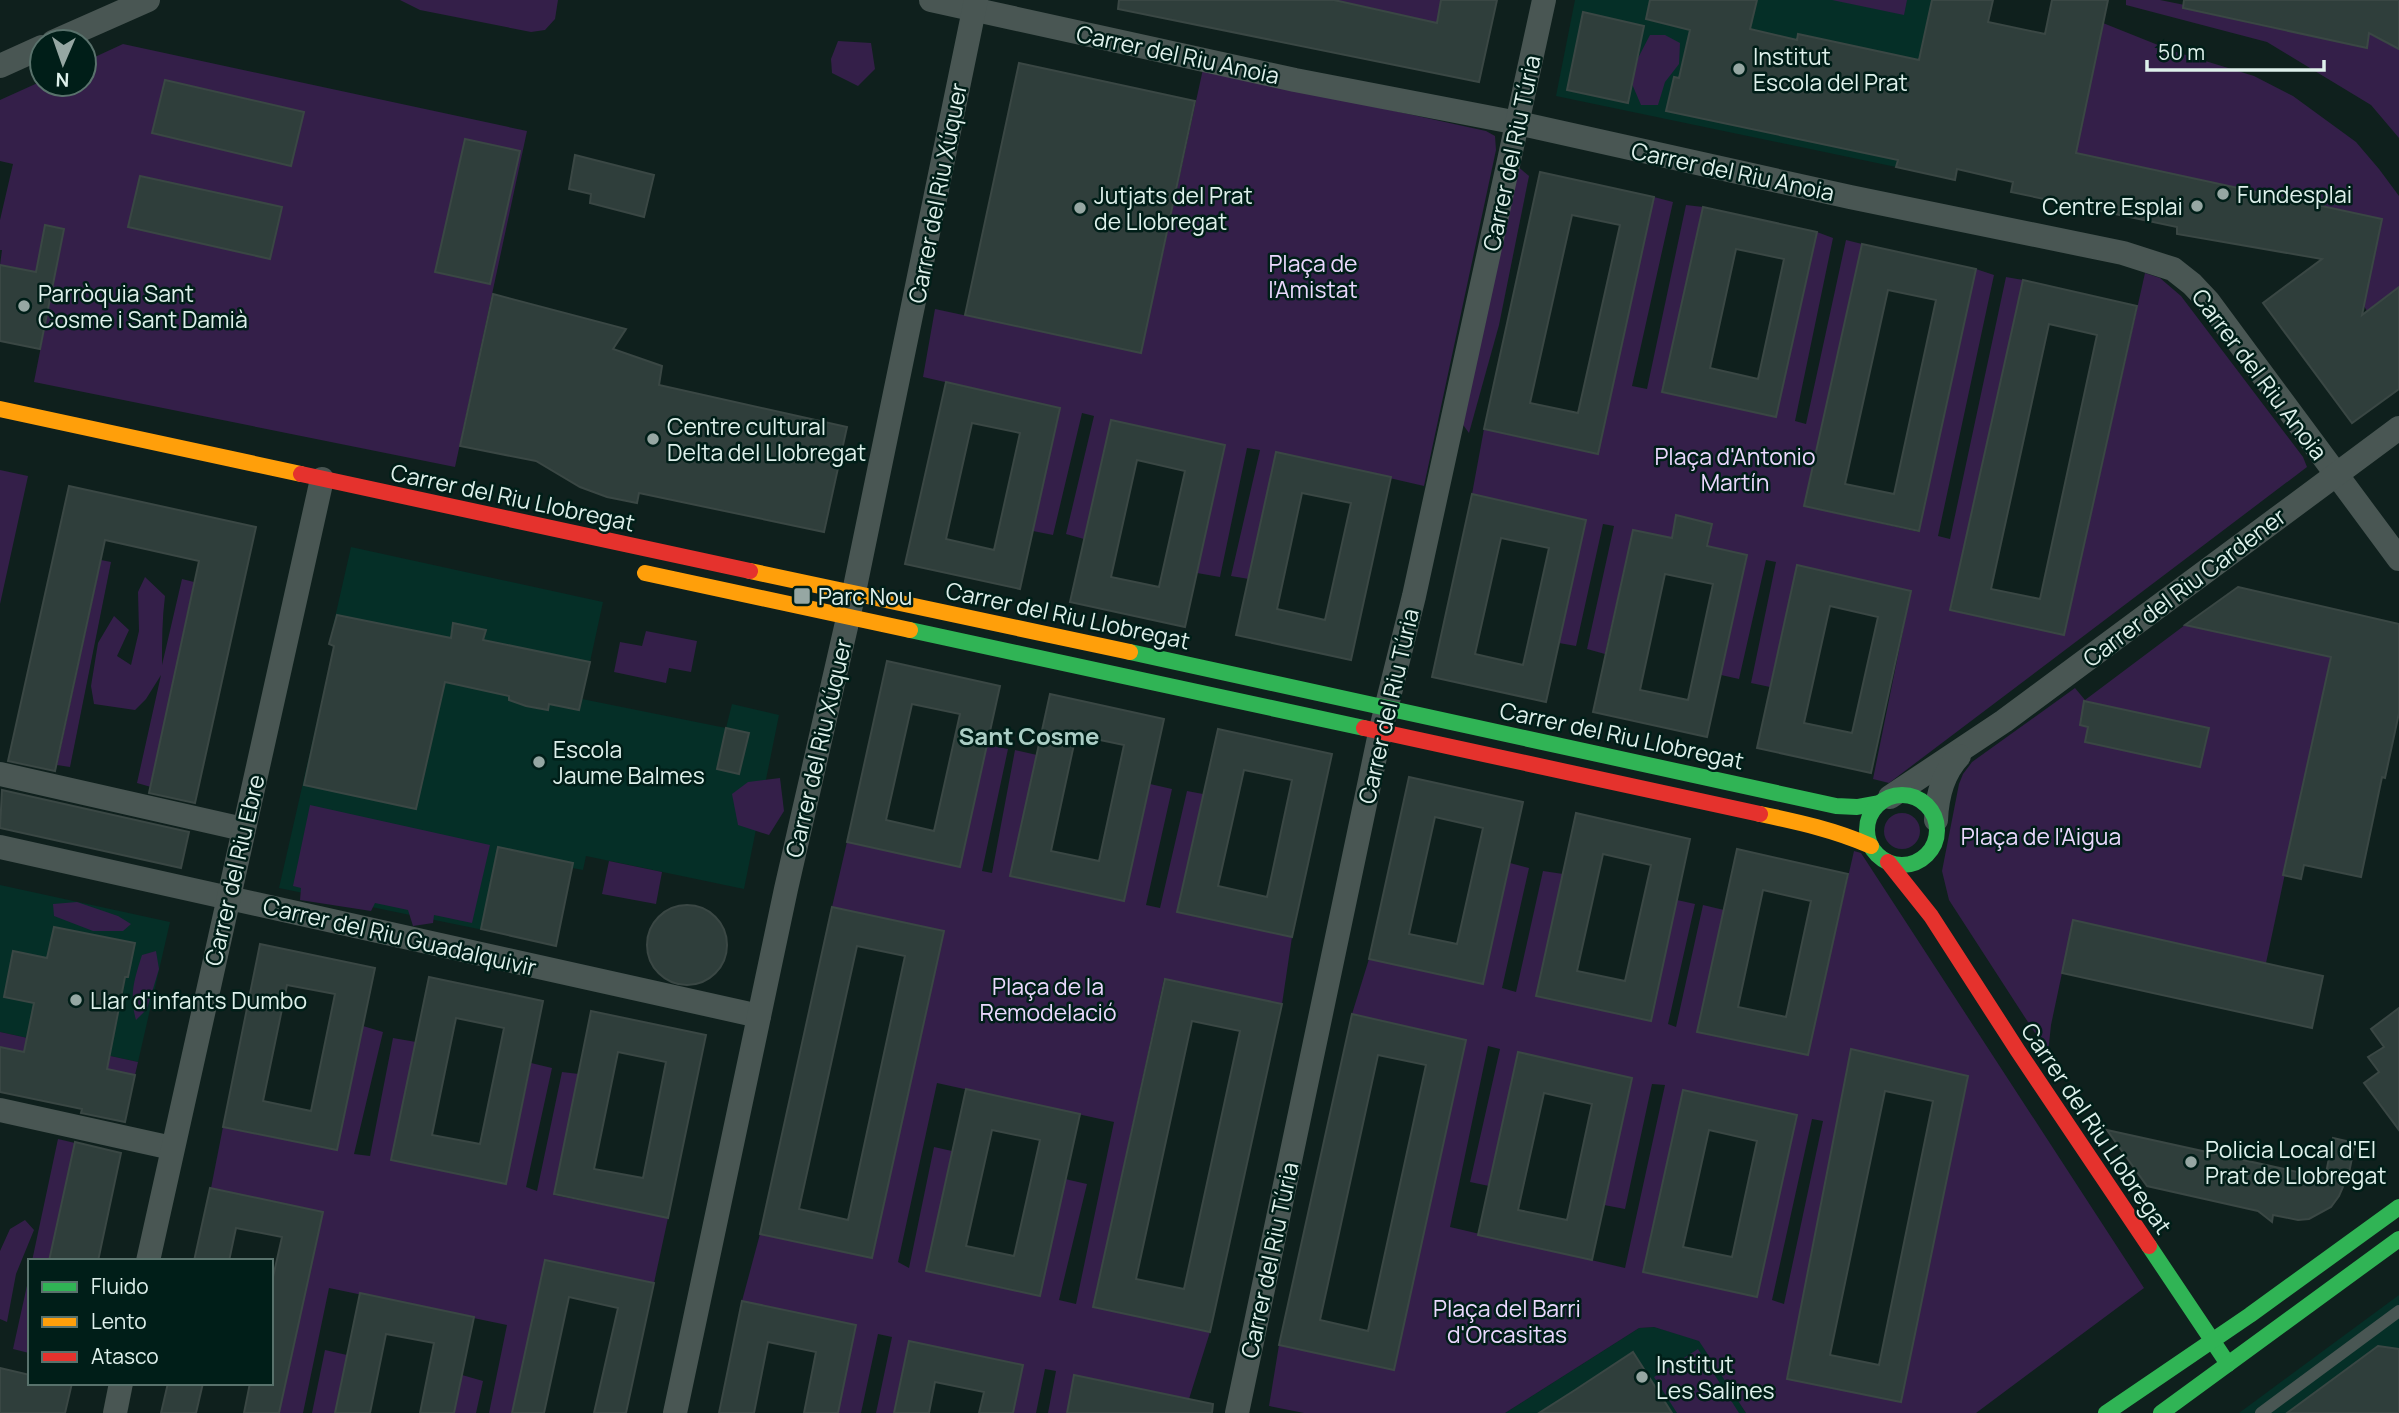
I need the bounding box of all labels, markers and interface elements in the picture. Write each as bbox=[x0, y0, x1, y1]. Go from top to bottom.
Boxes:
street label: Carrer del Riu Anoia bbox=[1073, 17, 1283, 91]
north arrow bbox=[28, 28, 98, 98]
scale bar bbox=[2147, 28, 2324, 72]
text: 50 m bbox=[2158, 38, 2205, 66]
place label: Institut Escola del Prat bbox=[1753, 40, 1908, 98]
street label: Carrer del Riu Túria bbox=[1475, 52, 1547, 254]
marker: Institut Escola del Prat bbox=[1731, 61, 1747, 77]
text: N bbox=[55, 67, 70, 93]
street label: Carrer del Riu Xúquer bbox=[900, 80, 974, 306]
street label: Carrer del Riu Anoia bbox=[1628, 134, 1838, 208]
place label: Fundesplai bbox=[2237, 178, 2352, 210]
place label: Jutjats del Prat de Llobregat bbox=[1094, 179, 1253, 237]
marker: Fundesplai bbox=[2215, 186, 2231, 202]
place label: Centre Esplai bbox=[2042, 190, 2183, 222]
marker: Centre Esplai bbox=[2189, 198, 2205, 214]
marker: Jutjats del Prat de Llobregat bbox=[1072, 200, 1088, 216]
park label: Plaça de l'Amistat bbox=[1268, 247, 1358, 305]
place label: Parròquia Sant Cosme i Sant Damià bbox=[38, 277, 248, 335]
street label: Carrer del Riu Anoia bbox=[2185, 282, 2335, 466]
marker: Parròquia Sant Cosme i Sant Damià bbox=[16, 298, 32, 314]
place label: Centre cultural Delta del Llobregat bbox=[667, 410, 866, 468]
marker: Centre cultural Delta del Llobregat bbox=[645, 431, 661, 447]
park label: Plaça d'Antonio Martín bbox=[1654, 440, 1816, 498]
street label: Carrer del Riu Llobregat bbox=[388, 456, 638, 538]
street label: Carrer del Riu Cardener bbox=[2076, 500, 2292, 674]
street label: Carrer del Riu Llobregat bbox=[943, 574, 1193, 656]
place label: Parc Nou bbox=[818, 580, 913, 612]
marker: Parc Nou bbox=[792, 586, 812, 606]
street label: Carrer del Riu Túria bbox=[1350, 605, 1426, 807]
street label: Carrer del Riu Xúquer bbox=[777, 635, 859, 861]
street label: Carrer del Riu Llobregat bbox=[1497, 694, 1747, 776]
district label: Sant Cosme bbox=[959, 719, 1099, 752]
place label: Escola Jaume Balmes bbox=[553, 733, 705, 791]
marker: Escola Jaume Balmes bbox=[531, 754, 547, 770]
street label: Carrer del Riu Ebre bbox=[196, 771, 272, 969]
park label: Plaça de l'Aigua bbox=[1961, 820, 2121, 852]
street label: Carrer del Riu Guadalquivir bbox=[260, 889, 540, 983]
park label: Plaça de la Remodelació bbox=[979, 970, 1117, 1028]
place label: Llar d'infants Dumbo bbox=[90, 984, 307, 1016]
marker: Llar d'infants Dumbo bbox=[68, 992, 84, 1008]
street label: Carrer del Riu Llobregat bbox=[2014, 1016, 2180, 1240]
place label: Policia Local d'El Prat de Llobregat bbox=[2205, 1133, 2386, 1191]
marker: Policia Local d'El Prat de Llobregat bbox=[2183, 1154, 2199, 1170]
street label: Carrer del Riu Túria bbox=[1233, 1159, 1305, 1361]
legend bbox=[28, 1259, 273, 1385]
text: Fluido bbox=[91, 1272, 149, 1300]
park label: Plaça del Barri d'Orcasitas bbox=[1433, 1292, 1581, 1350]
text: Lento bbox=[91, 1307, 147, 1335]
text: Atasco bbox=[91, 1342, 159, 1370]
place label: Institut Les Salines bbox=[1656, 1348, 1775, 1406]
marker: Institut Les Salines bbox=[1634, 1369, 1650, 1385]

